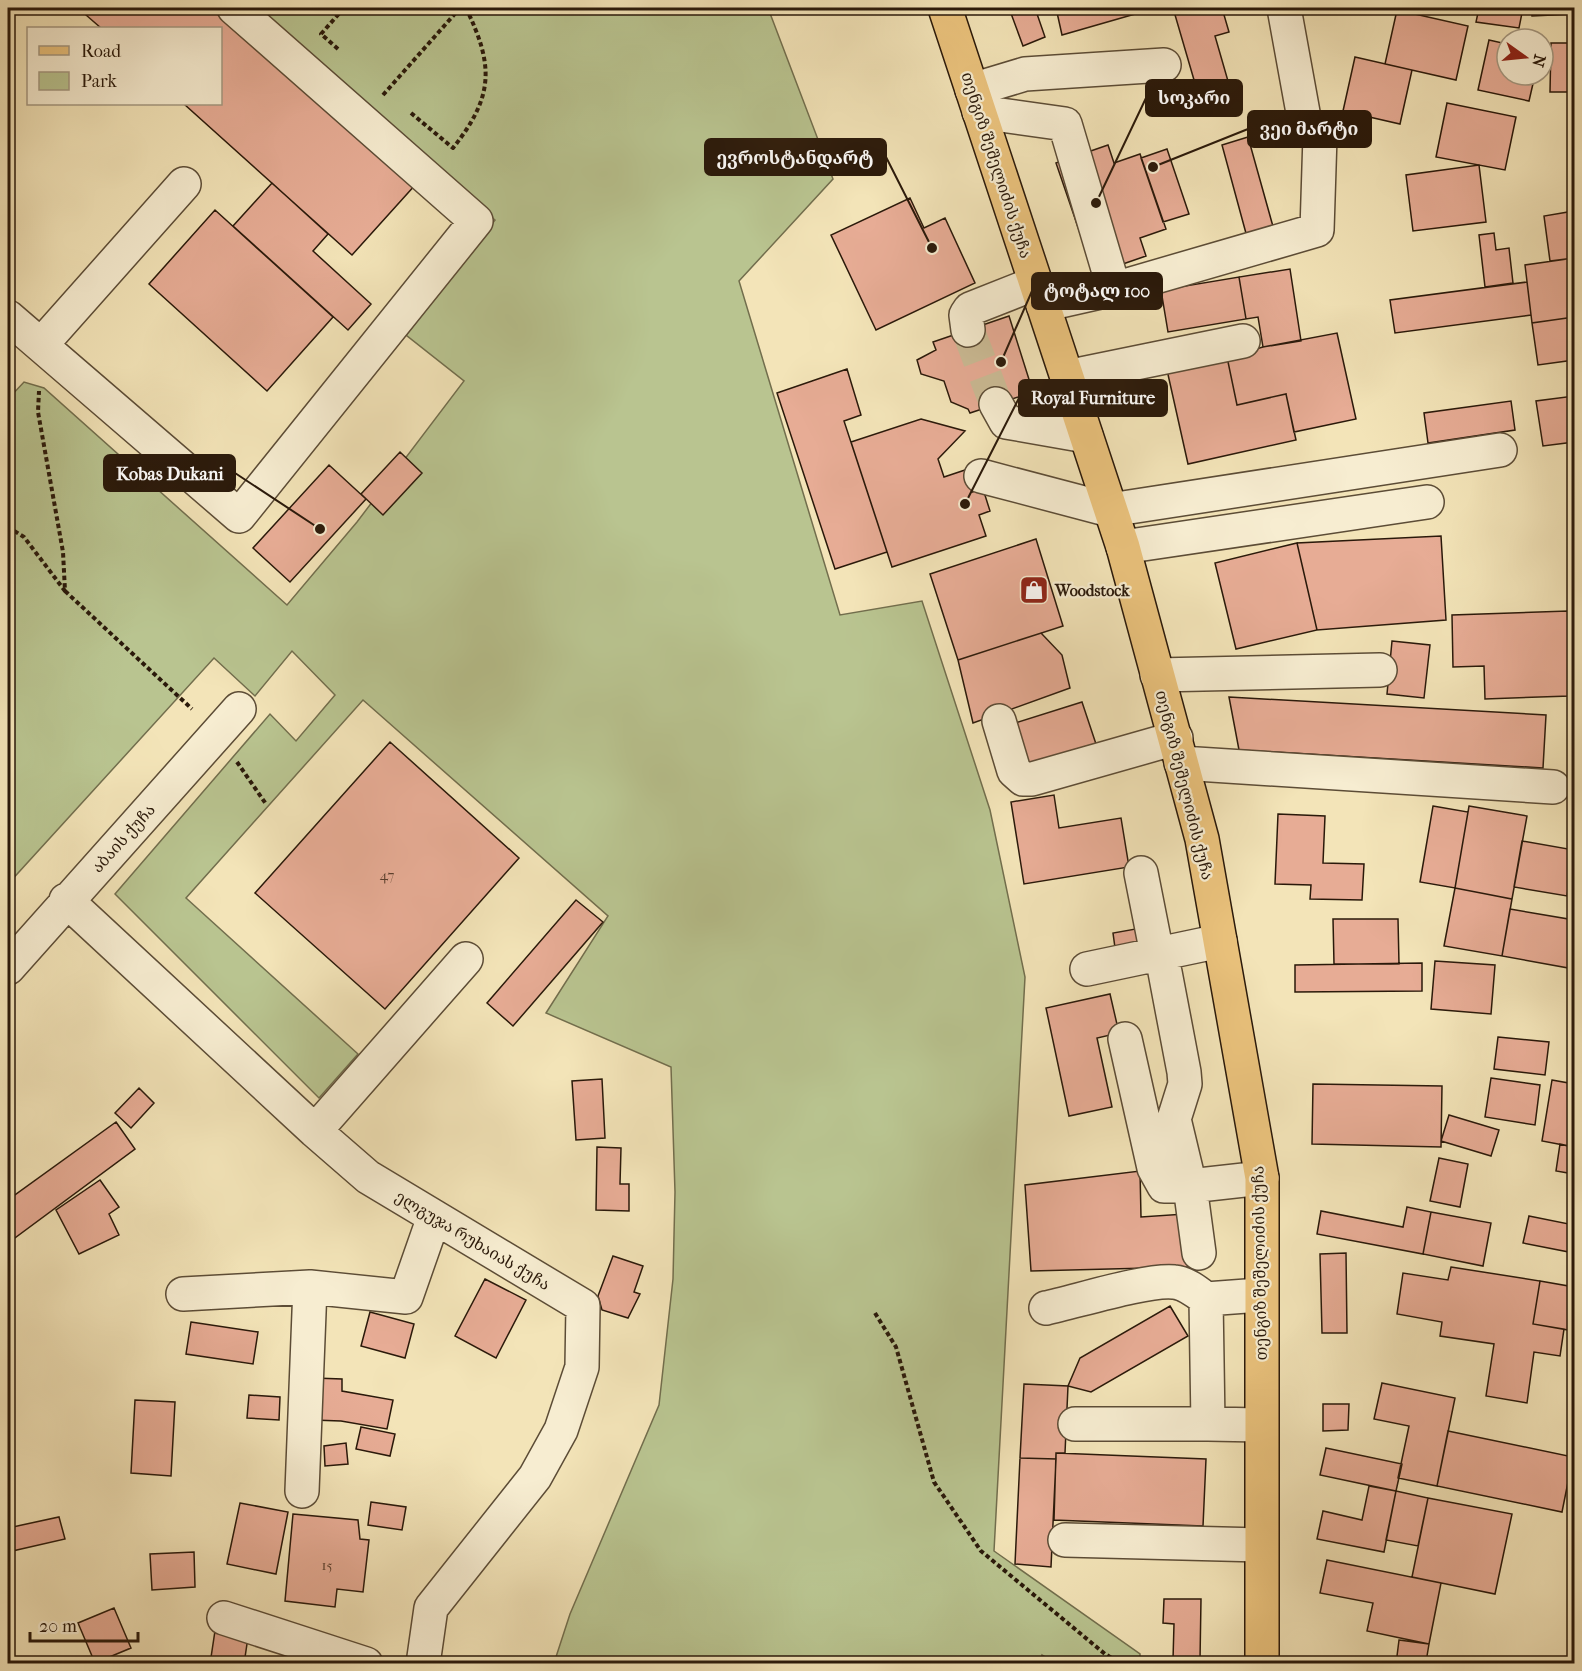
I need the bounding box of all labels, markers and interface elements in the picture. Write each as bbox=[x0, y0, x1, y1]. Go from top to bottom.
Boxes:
legend bbox=[27, 27, 222, 105]
north arrow bbox=[1495, 27, 1555, 87]
text: Road bbox=[81, 41, 121, 62]
text: N bbox=[1528, 52, 1550, 70]
street label: თენგიზ შეშელიძის ქუჩა bbox=[957, 70, 1036, 261]
text: Park bbox=[81, 71, 118, 92]
callout: სოკარი bbox=[1146, 80, 1242, 116]
text: სოკარი bbox=[1158, 88, 1230, 109]
callout: ვეი მარტი bbox=[1248, 111, 1371, 147]
text: ვეი მარტი bbox=[1260, 119, 1358, 140]
callout: ევროსტანდარტ bbox=[705, 139, 886, 175]
text: ევროსტანდარტ bbox=[716, 148, 874, 169]
callout: ტოტალ 100 bbox=[1032, 273, 1162, 309]
text: ტოტალ 100 bbox=[1044, 281, 1150, 302]
callout: Royal Furniture bbox=[1019, 380, 1167, 416]
text: Royal Furniture bbox=[1031, 388, 1155, 409]
callout: Kobas Dukani bbox=[104, 455, 235, 491]
text: Kobas Dukani bbox=[116, 464, 224, 485]
shop icon: Woodstock bbox=[1018, 574, 1050, 606]
place label: Woodstock bbox=[1054, 581, 1130, 600]
street label: თენგიზ შეშელიძის ქუჩა bbox=[1152, 688, 1217, 882]
street label: აბაის ქუჩა bbox=[88, 800, 159, 876]
house number: 47 bbox=[380, 867, 395, 884]
street label: თენგიზ შეშელიძის ქუჩა bbox=[1248, 1165, 1271, 1361]
street label: ელგუჯა რუხაიას ქუჩა bbox=[392, 1187, 554, 1294]
house number: 15 bbox=[322, 1557, 333, 1574]
scale bar bbox=[30, 1605, 138, 1643]
text: 20 m bbox=[39, 1616, 77, 1637]

